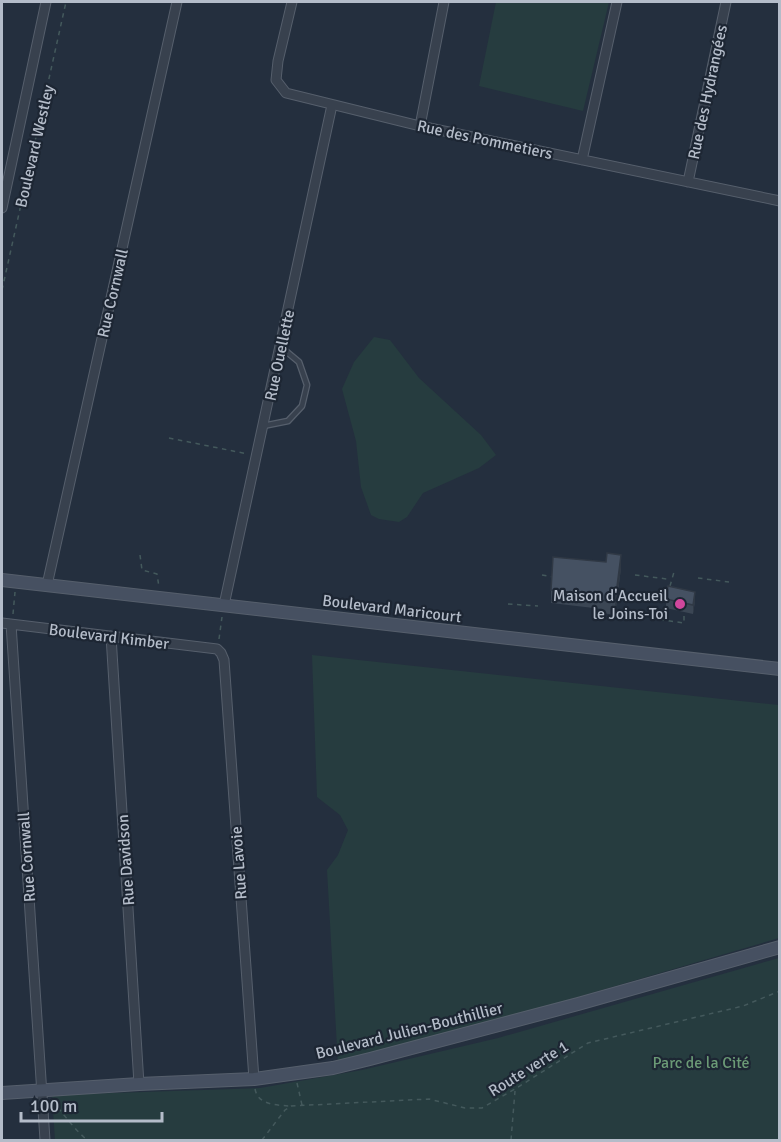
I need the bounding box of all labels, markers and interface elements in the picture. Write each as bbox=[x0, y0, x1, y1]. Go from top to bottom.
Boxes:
street label: Rue des Hydrangées bbox=[684, 23, 732, 161]
street label: Boulevard Westley bbox=[11, 82, 59, 210]
street label: Rue des Pommetiers bbox=[415, 116, 554, 164]
street label: Rue Cornwall bbox=[93, 247, 133, 340]
street label: Rue Ouellette bbox=[261, 308, 299, 403]
place label: Maison d'Accueil le Joins-Toi bbox=[553, 586, 668, 624]
street label: Boulevard Maricourt bbox=[321, 591, 463, 628]
marker: Maison d'Accueil le Joins-Toi bbox=[673, 597, 687, 611]
street label: Boulevard Kimber bbox=[48, 620, 170, 654]
street label: Rue Cornwall bbox=[14, 811, 40, 903]
street label: Rue Davidson bbox=[113, 814, 139, 906]
street label: Rue Lavoie bbox=[226, 826, 252, 900]
street label: Boulevard Julien-Bouthillier bbox=[314, 998, 505, 1064]
street label: Route verte 1 bbox=[485, 1036, 572, 1101]
park label: Parc de la Cité bbox=[652, 1053, 750, 1073]
scale bar bbox=[21, 1085, 162, 1123]
text: 100 m bbox=[30, 1095, 77, 1117]

